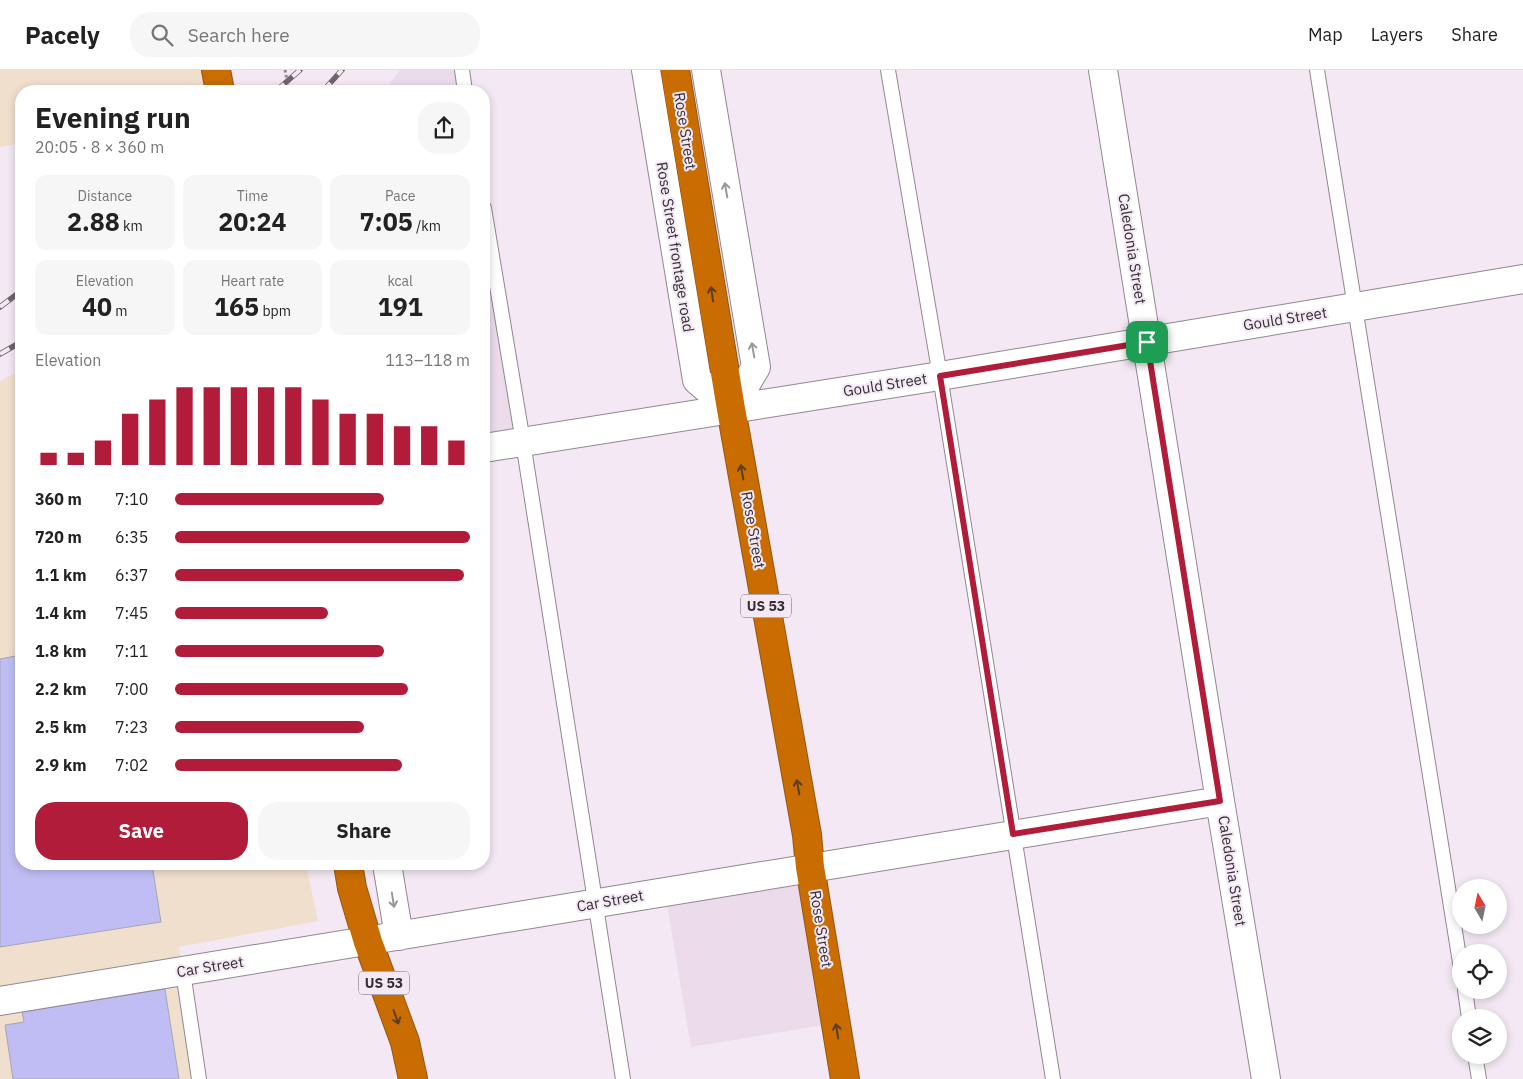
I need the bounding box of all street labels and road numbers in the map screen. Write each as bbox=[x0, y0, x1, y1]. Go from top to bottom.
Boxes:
street label: Rose Street bbox=[670, 91, 701, 171]
street label: Rose Street frontage road bbox=[653, 160, 698, 333]
street label: Caledonia Street bbox=[1114, 192, 1151, 306]
street label: Gould Street bbox=[1242, 302, 1328, 335]
street label: Gould Street bbox=[842, 368, 928, 401]
street label: Rose Street bbox=[737, 490, 770, 570]
road number: US 53 bbox=[741, 594, 791, 618]
street label: Caledonia Street bbox=[1214, 814, 1251, 928]
street label: Car Street bbox=[575, 885, 645, 916]
street label: Rose Street bbox=[806, 889, 837, 969]
street label: Car Street bbox=[175, 952, 245, 981]
road number: US 53 bbox=[359, 971, 409, 994]

